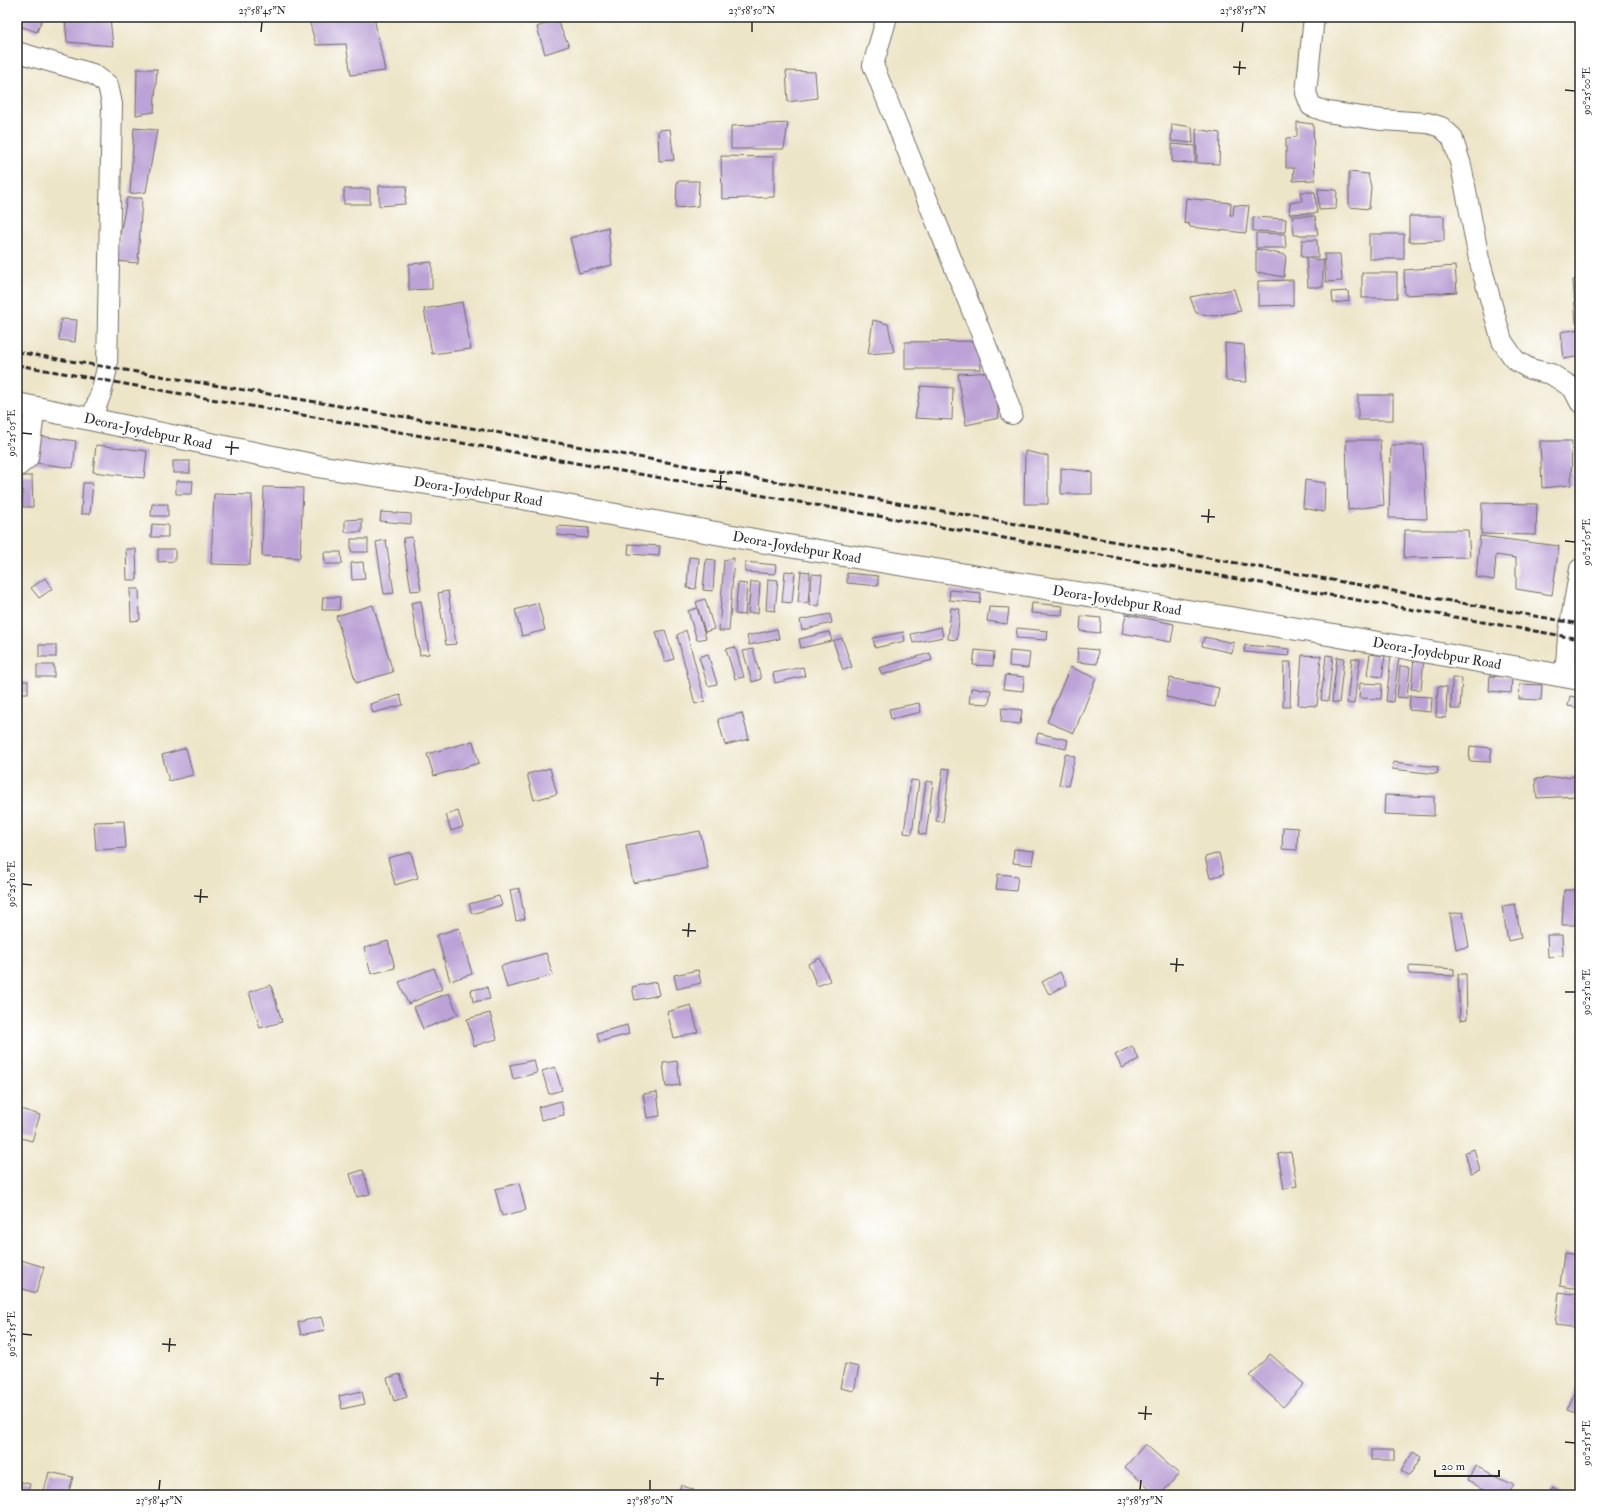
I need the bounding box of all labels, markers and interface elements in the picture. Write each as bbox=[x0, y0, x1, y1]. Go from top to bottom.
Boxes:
text: 23°58'45"N bbox=[238, 5, 286, 17]
text: 23°58'50"N bbox=[729, 5, 775, 17]
text: 23°58'55"N bbox=[1220, 5, 1266, 17]
text: 90°25'00"E bbox=[1581, 67, 1593, 116]
text: 90°25'05"E bbox=[6, 410, 18, 457]
street label: Deora-Joydebpur Road bbox=[82, 410, 213, 454]
street label: Deora-Joydebpur Road bbox=[412, 473, 544, 511]
text: 90°25'05"E bbox=[1581, 519, 1593, 566]
street label: Deora-Joydebpur Road bbox=[731, 528, 863, 568]
street label: Deora-Joydebpur Road bbox=[1051, 582, 1183, 620]
street label: Deora-Joydebpur Road bbox=[1371, 634, 1503, 674]
text: 90°25'10"E bbox=[6, 861, 18, 908]
text: 90°25'10"E bbox=[1581, 969, 1593, 1016]
text: 90°25'15"E bbox=[6, 1311, 18, 1358]
text: 90°25'15"E bbox=[1581, 1420, 1593, 1467]
scale bar bbox=[1435, 1452, 1499, 1478]
text: 20 m bbox=[1441, 1459, 1466, 1474]
text: 23°58'45"N bbox=[135, 1495, 183, 1507]
text: 23°58'50"N bbox=[627, 1495, 673, 1507]
text: 23°58'55"N bbox=[1117, 1495, 1163, 1507]

